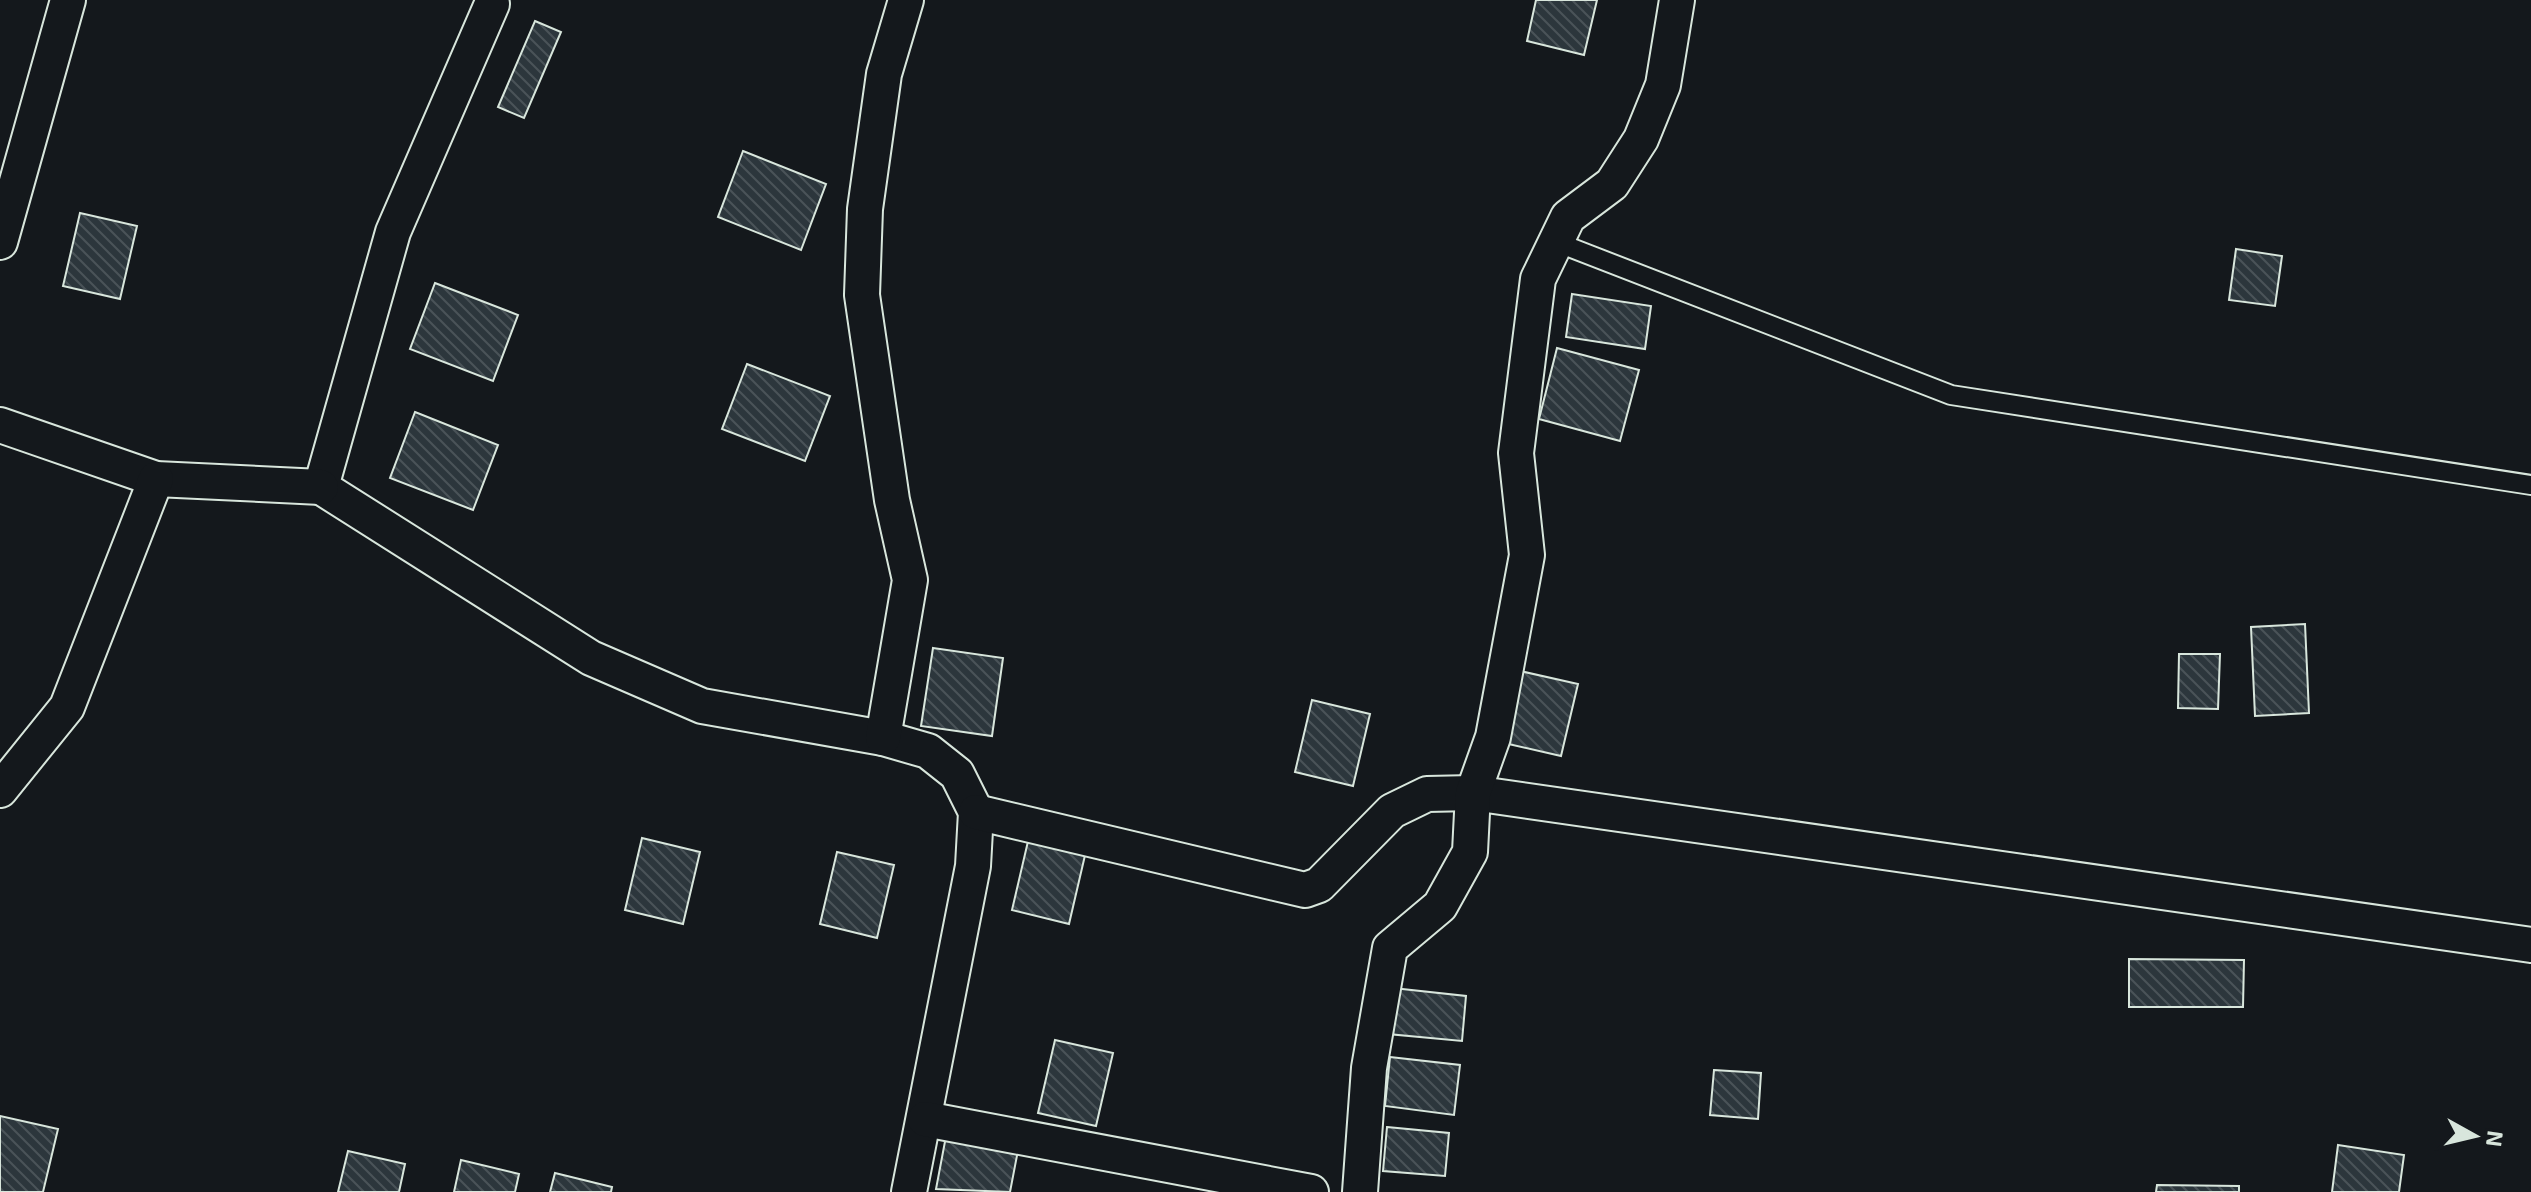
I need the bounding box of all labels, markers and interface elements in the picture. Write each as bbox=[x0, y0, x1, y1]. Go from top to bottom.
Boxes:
north arrow bbox=[2435, 1096, 2515, 1176]
text: N bbox=[2482, 1129, 2510, 1149]

